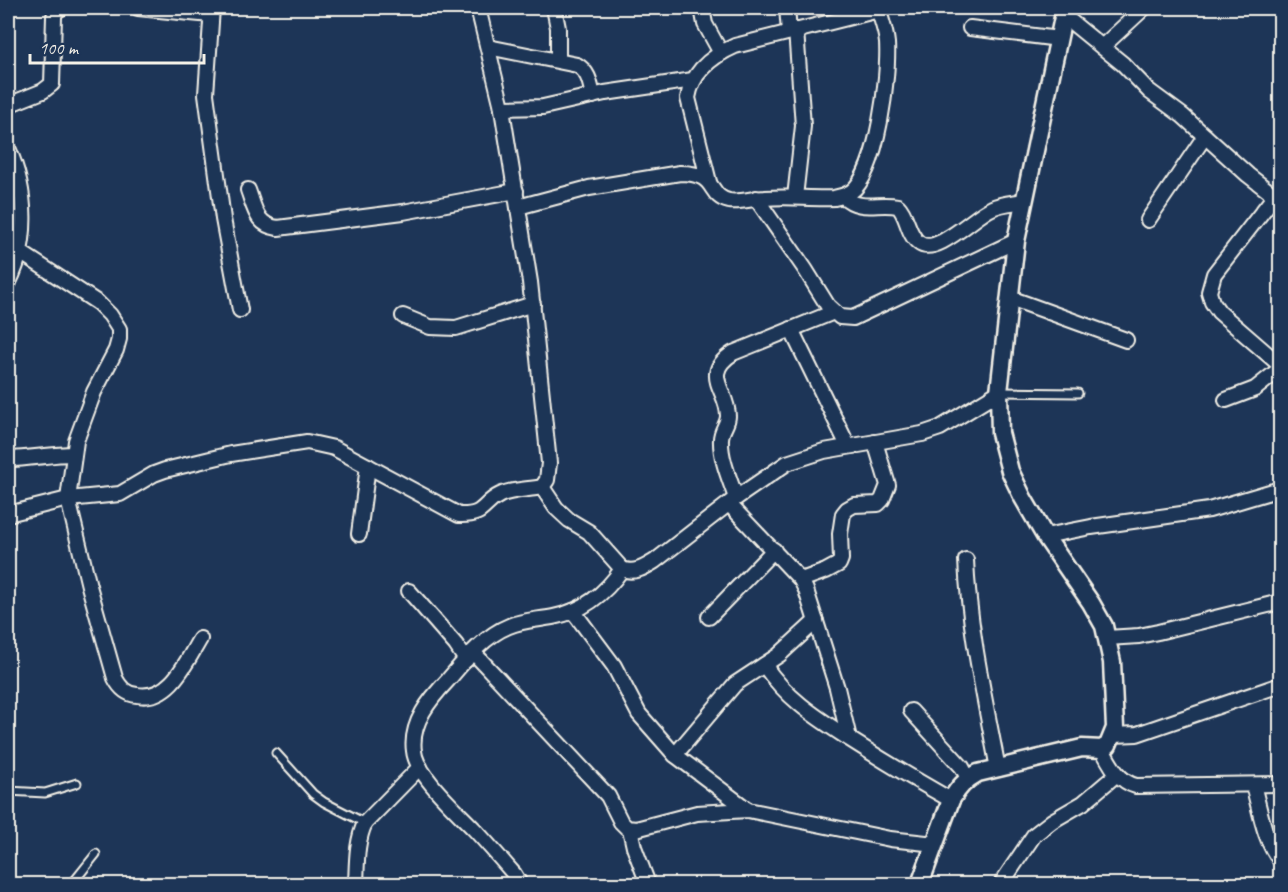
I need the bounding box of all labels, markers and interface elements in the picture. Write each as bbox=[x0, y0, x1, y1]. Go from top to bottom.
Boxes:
scale bar bbox=[30, 27, 204, 65]
text: 100 m bbox=[39, 37, 80, 59]

